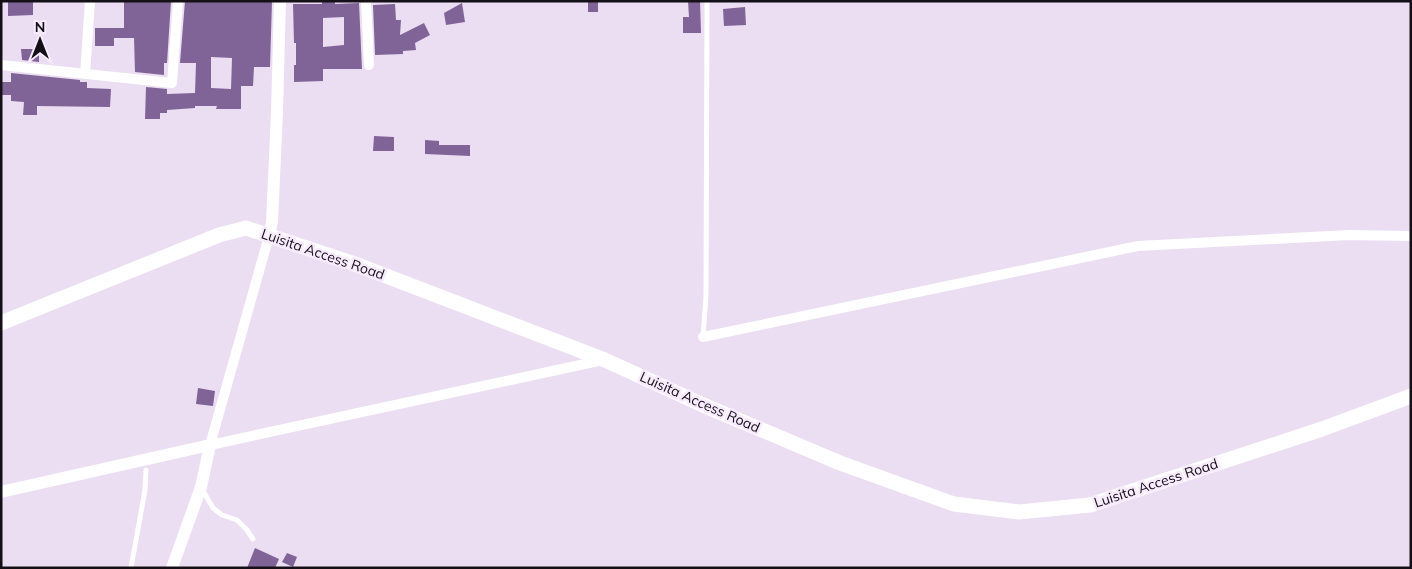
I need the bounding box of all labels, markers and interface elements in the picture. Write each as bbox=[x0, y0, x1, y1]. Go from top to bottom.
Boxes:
north arrow bbox=[15, 15, 65, 65]
text: N bbox=[35, 18, 45, 36]
street label: Luisita Access Road bbox=[259, 224, 387, 284]
street label: Luisita Access Road bbox=[637, 367, 763, 437]
street label: Luisita Access Road bbox=[1092, 454, 1220, 512]

